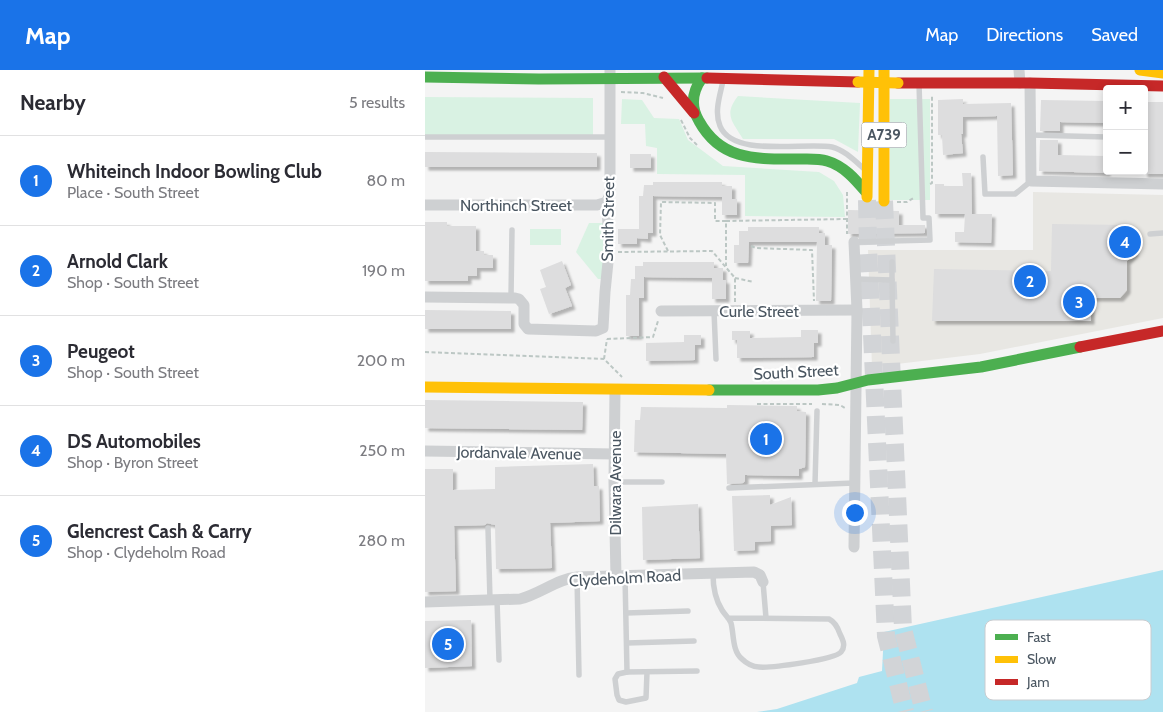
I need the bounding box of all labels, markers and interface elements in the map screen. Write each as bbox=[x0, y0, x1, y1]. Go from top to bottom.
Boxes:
text: Map bbox=[25, 21, 71, 50]
text: Map bbox=[925, 24, 958, 46]
text: Directions bbox=[986, 24, 1063, 46]
text: Saved bbox=[1091, 24, 1138, 46]
map controls bbox=[1103, 85, 1148, 175]
button: + bbox=[1103, 85, 1148, 130]
text: Nearby bbox=[20, 90, 86, 115]
text: 5 results bbox=[349, 93, 405, 112]
road number: A739 bbox=[861, 122, 907, 148]
button: − bbox=[1103, 130, 1148, 175]
text: Whiteinch Indoor Bowling Club bbox=[67, 160, 322, 183]
text: 1 bbox=[33, 171, 39, 190]
text: 80 m bbox=[367, 171, 405, 190]
street label: Smith Street bbox=[598, 176, 618, 262]
text: Place · South Street bbox=[67, 183, 199, 202]
street label: Northinch Street bbox=[460, 196, 573, 215]
pin: 4 bbox=[1109, 223, 1141, 261]
text: Arnold Clark bbox=[67, 250, 168, 273]
text: 2 bbox=[32, 261, 40, 280]
text: 190 m bbox=[362, 261, 405, 280]
pin: 2 bbox=[1014, 262, 1046, 300]
text: Shop · South Street bbox=[67, 273, 199, 292]
pin: 3 bbox=[1063, 283, 1095, 321]
street label: Curle Street bbox=[719, 302, 799, 321]
text: Peugeot bbox=[67, 340, 135, 363]
text: 3 bbox=[32, 351, 40, 370]
text: 200 m bbox=[357, 351, 405, 370]
street label: South Street bbox=[753, 360, 840, 384]
text: Shop · South Street bbox=[67, 363, 199, 382]
pin: 1 bbox=[750, 420, 782, 458]
text: DS Automobiles bbox=[67, 430, 201, 453]
street label: Dilwara Avenue bbox=[606, 431, 625, 535]
text: 4 bbox=[31, 441, 41, 460]
text: 250 m bbox=[359, 441, 405, 460]
street label: Jordanvale Avenue bbox=[456, 442, 581, 464]
text: Shop · Byron Street bbox=[67, 453, 198, 472]
your location bbox=[842, 500, 868, 526]
text: Glencrest Cash & Carry bbox=[67, 520, 252, 543]
text: 5 bbox=[32, 531, 40, 550]
text: 280 m bbox=[358, 531, 405, 550]
text: Shop · Clydeholm Road bbox=[67, 543, 226, 562]
street label: Clydeholm Road bbox=[569, 566, 681, 590]
legend bbox=[985, 620, 1151, 700]
pin: 5 bbox=[432, 625, 464, 663]
text: Fast bbox=[1027, 628, 1051, 646]
text: Slow bbox=[1027, 650, 1056, 668]
text: Jam bbox=[1026, 673, 1049, 691]

